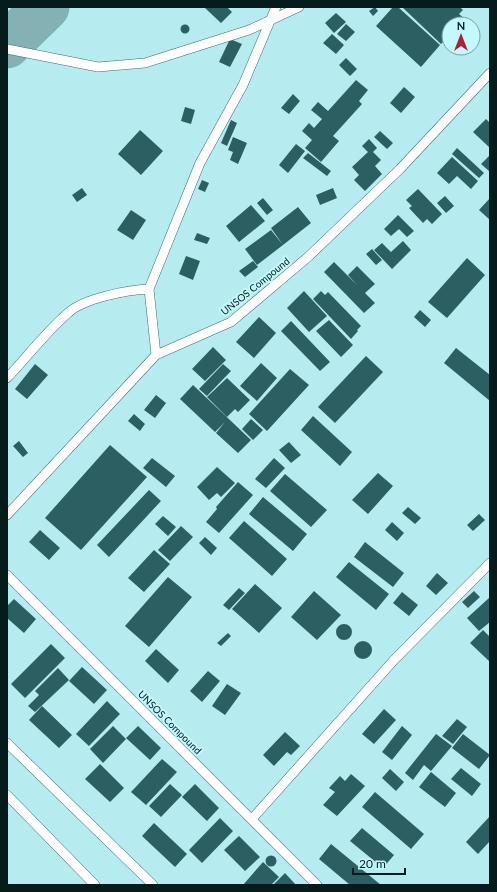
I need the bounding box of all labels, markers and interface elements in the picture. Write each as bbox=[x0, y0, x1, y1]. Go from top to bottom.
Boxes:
north arrow bbox=[441, 16, 481, 56]
text: N bbox=[457, 19, 465, 32]
street label: UNSOS Compound bbox=[218, 255, 292, 317]
street label: UNSOS Compound bbox=[136, 688, 204, 756]
scale bar bbox=[353, 850, 405, 876]
text: 20 m bbox=[359, 856, 386, 871]

